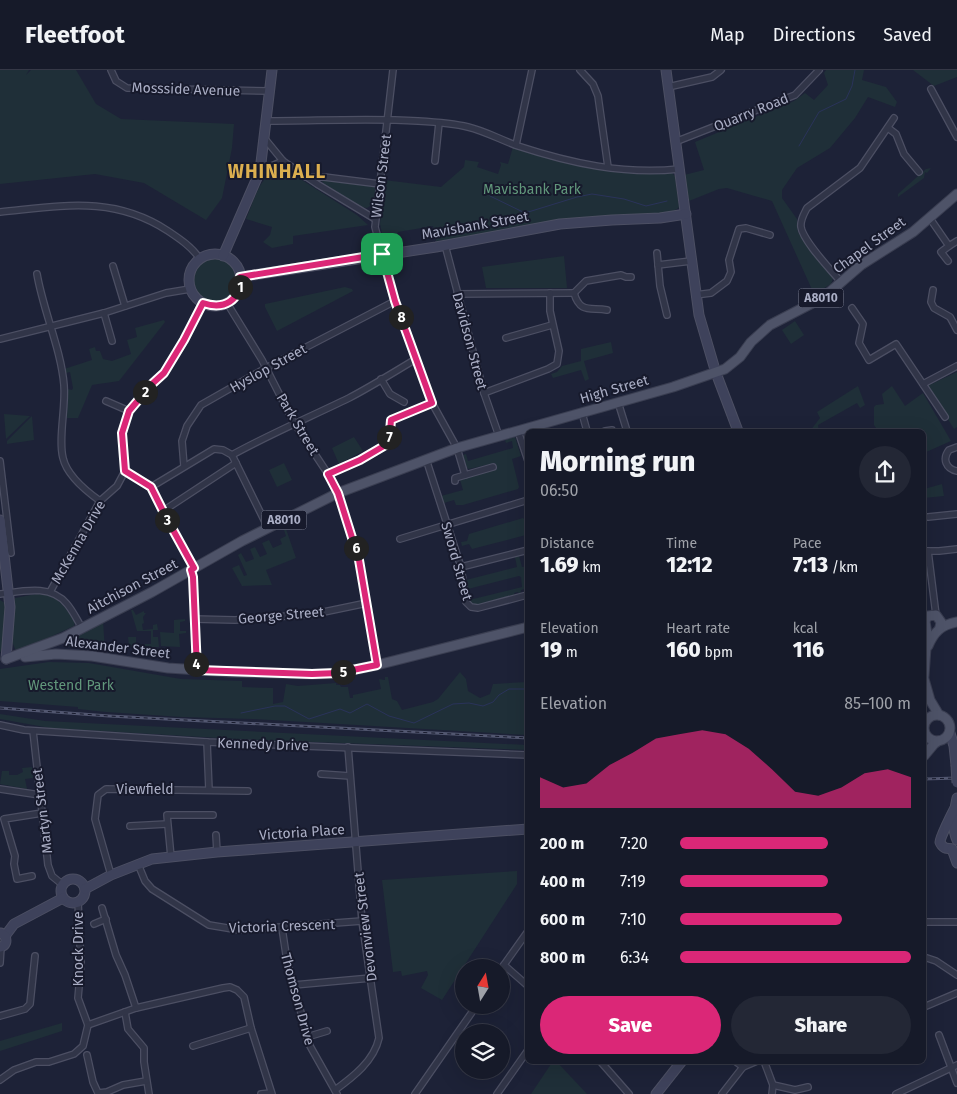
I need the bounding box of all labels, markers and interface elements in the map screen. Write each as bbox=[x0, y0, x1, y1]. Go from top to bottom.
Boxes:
text: Fleetfoot bbox=[25, 21, 125, 49]
text: Map bbox=[710, 24, 745, 46]
text: Directions bbox=[773, 24, 855, 46]
text: Saved bbox=[883, 24, 932, 46]
street label: Mossside Avenue bbox=[131, 79, 241, 100]
street label: Quarry Road bbox=[711, 90, 791, 135]
street label: Wilson Street bbox=[368, 132, 395, 219]
district label: WHINHALL bbox=[228, 160, 326, 183]
park label: Mavisbank Park bbox=[483, 181, 582, 198]
street label: Mavisbank Street bbox=[420, 208, 531, 243]
street label: Chapel Street bbox=[830, 213, 910, 277]
pin bbox=[361, 233, 403, 275]
icon: arrive bbox=[368, 240, 396, 268]
pin: 1 bbox=[228, 274, 252, 300]
text: 1 bbox=[237, 279, 244, 296]
road number: A8010 bbox=[798, 288, 844, 308]
street label: Davidson Street bbox=[448, 291, 491, 393]
pin: 8 bbox=[388, 304, 414, 330]
text: 8 bbox=[397, 309, 406, 326]
street label: Hyslop Street bbox=[227, 340, 310, 396]
street label: High Street bbox=[578, 371, 651, 407]
pin: 2 bbox=[132, 380, 158, 404]
text: 2 bbox=[142, 384, 149, 401]
street label: Park Street bbox=[272, 390, 323, 459]
pin: 7 bbox=[376, 424, 402, 450]
text: 7 bbox=[386, 429, 393, 446]
text: Morning run bbox=[540, 445, 695, 478]
button: share bbox=[859, 446, 911, 498]
text: 06:50 bbox=[540, 481, 578, 500]
street label: McKenna Drive bbox=[48, 497, 109, 587]
pin: 3 bbox=[154, 508, 180, 532]
road number: A8010 bbox=[262, 510, 306, 530]
text: 3 bbox=[164, 512, 171, 529]
street label: Sword Street bbox=[437, 520, 476, 603]
text: Distance bbox=[540, 535, 594, 552]
text: Time bbox=[666, 535, 697, 552]
text: Pace bbox=[793, 535, 822, 552]
pin: 6 bbox=[344, 536, 368, 560]
text: 6 bbox=[353, 540, 360, 557]
text: 1.69 bbox=[540, 552, 578, 578]
text: 12:12 bbox=[666, 552, 713, 578]
text: 7:13 bbox=[793, 552, 828, 578]
street label: Aitchison Street bbox=[84, 555, 181, 617]
text: km bbox=[578, 559, 601, 576]
text: /km bbox=[828, 559, 858, 576]
street label: George Street bbox=[237, 603, 326, 628]
text: Elevation bbox=[540, 620, 599, 637]
text: Heart rate bbox=[666, 620, 730, 637]
text: kcal bbox=[793, 620, 818, 637]
street label: Alexander Street bbox=[65, 633, 172, 662]
text: 19 bbox=[540, 637, 562, 663]
text: 160 bbox=[666, 637, 701, 663]
text: 116 bbox=[793, 637, 824, 663]
text: m bbox=[562, 644, 578, 661]
text: bpm bbox=[701, 644, 733, 661]
pin: 4 bbox=[184, 652, 208, 676]
text: 4 bbox=[193, 656, 200, 673]
pin: 5 bbox=[330, 660, 356, 684]
text: 5 bbox=[340, 664, 347, 681]
park label: Westend Park bbox=[28, 677, 115, 694]
text: Elevation bbox=[540, 694, 607, 713]
text: 85–100 m bbox=[844, 694, 911, 713]
street label: Kennedy Drive bbox=[217, 734, 309, 755]
street label: Martyn Street bbox=[29, 766, 56, 854]
street label: Viewfield bbox=[116, 781, 174, 798]
street label: Victoria Place bbox=[259, 821, 345, 844]
text: 200 m bbox=[540, 834, 584, 853]
text: 7:20 bbox=[620, 834, 648, 853]
street label: Devonview Street bbox=[350, 870, 381, 983]
text: 400 m bbox=[540, 872, 585, 891]
text: 7:19 bbox=[620, 872, 646, 891]
text: 600 m bbox=[540, 910, 585, 929]
text: 7:10 bbox=[620, 910, 646, 929]
street label: Knock Drive bbox=[70, 911, 87, 987]
street label: Victoria Crescent bbox=[229, 916, 336, 937]
text: 800 m bbox=[540, 948, 585, 967]
text: 6:34 bbox=[620, 948, 649, 967]
street label: Thomson Drive bbox=[277, 951, 318, 1047]
north arrow bbox=[455, 959, 510, 1014]
map controls bbox=[455, 959, 510, 1079]
button: Save bbox=[540, 996, 721, 1054]
button: Share bbox=[731, 996, 911, 1054]
button: layers bbox=[455, 1024, 510, 1079]

